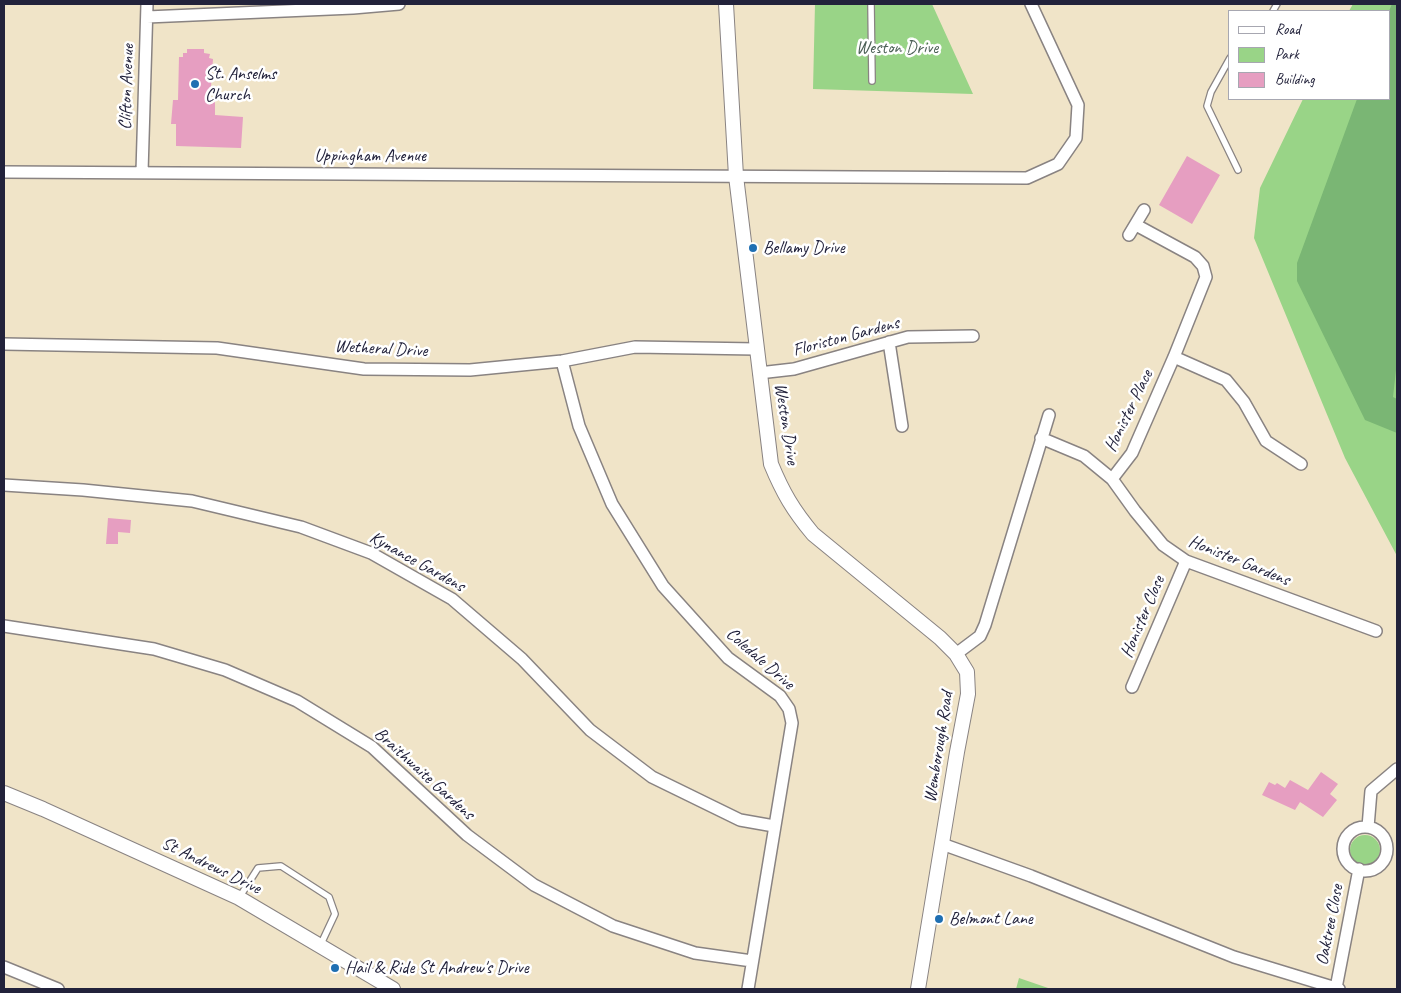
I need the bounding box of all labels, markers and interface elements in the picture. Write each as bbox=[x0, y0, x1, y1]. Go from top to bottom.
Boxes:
legend bbox=[1228, 10, 1391, 100]
text: Road bbox=[1275, 20, 1300, 39]
park label: Weston Drive bbox=[856, 37, 938, 59]
street label: Clifton Avenue bbox=[115, 44, 139, 130]
text: Park bbox=[1275, 45, 1299, 64]
place label: St. Anselms Church bbox=[205, 63, 276, 106]
text: Building bbox=[1275, 70, 1314, 89]
marker: St. Anselms Church bbox=[189, 78, 201, 90]
street label: Uppingham Avenue bbox=[314, 145, 426, 167]
place label: Bellamy Drive bbox=[763, 237, 845, 259]
marker: Bellamy Drive bbox=[747, 242, 759, 254]
street label: Floriston Gardens bbox=[791, 312, 901, 362]
street label: Wetheral Drive bbox=[334, 336, 428, 362]
street label: Honister Place bbox=[1100, 367, 1158, 455]
street label: Weston Drive bbox=[769, 382, 803, 466]
street label: Kynance Gardens bbox=[366, 527, 468, 597]
street label: Honister Gardens bbox=[1185, 531, 1293, 591]
street label: Honister Close bbox=[1116, 573, 1170, 661]
street label: Coledale Drive bbox=[721, 623, 799, 695]
street label: Wemborough Road bbox=[920, 690, 958, 804]
street label: Braithwaite Gardens bbox=[369, 723, 479, 825]
street label: St Andrews Drive bbox=[158, 833, 264, 899]
street label: Oaktree Close bbox=[1312, 883, 1348, 967]
place label: Belmont Lane bbox=[949, 908, 1033, 930]
marker: Belmont Lane bbox=[933, 913, 945, 925]
place label: Hail & Ride St Andrew's Drive bbox=[345, 957, 529, 979]
marker: Hail & Ride St Andrew's Drive bbox=[329, 962, 341, 974]

